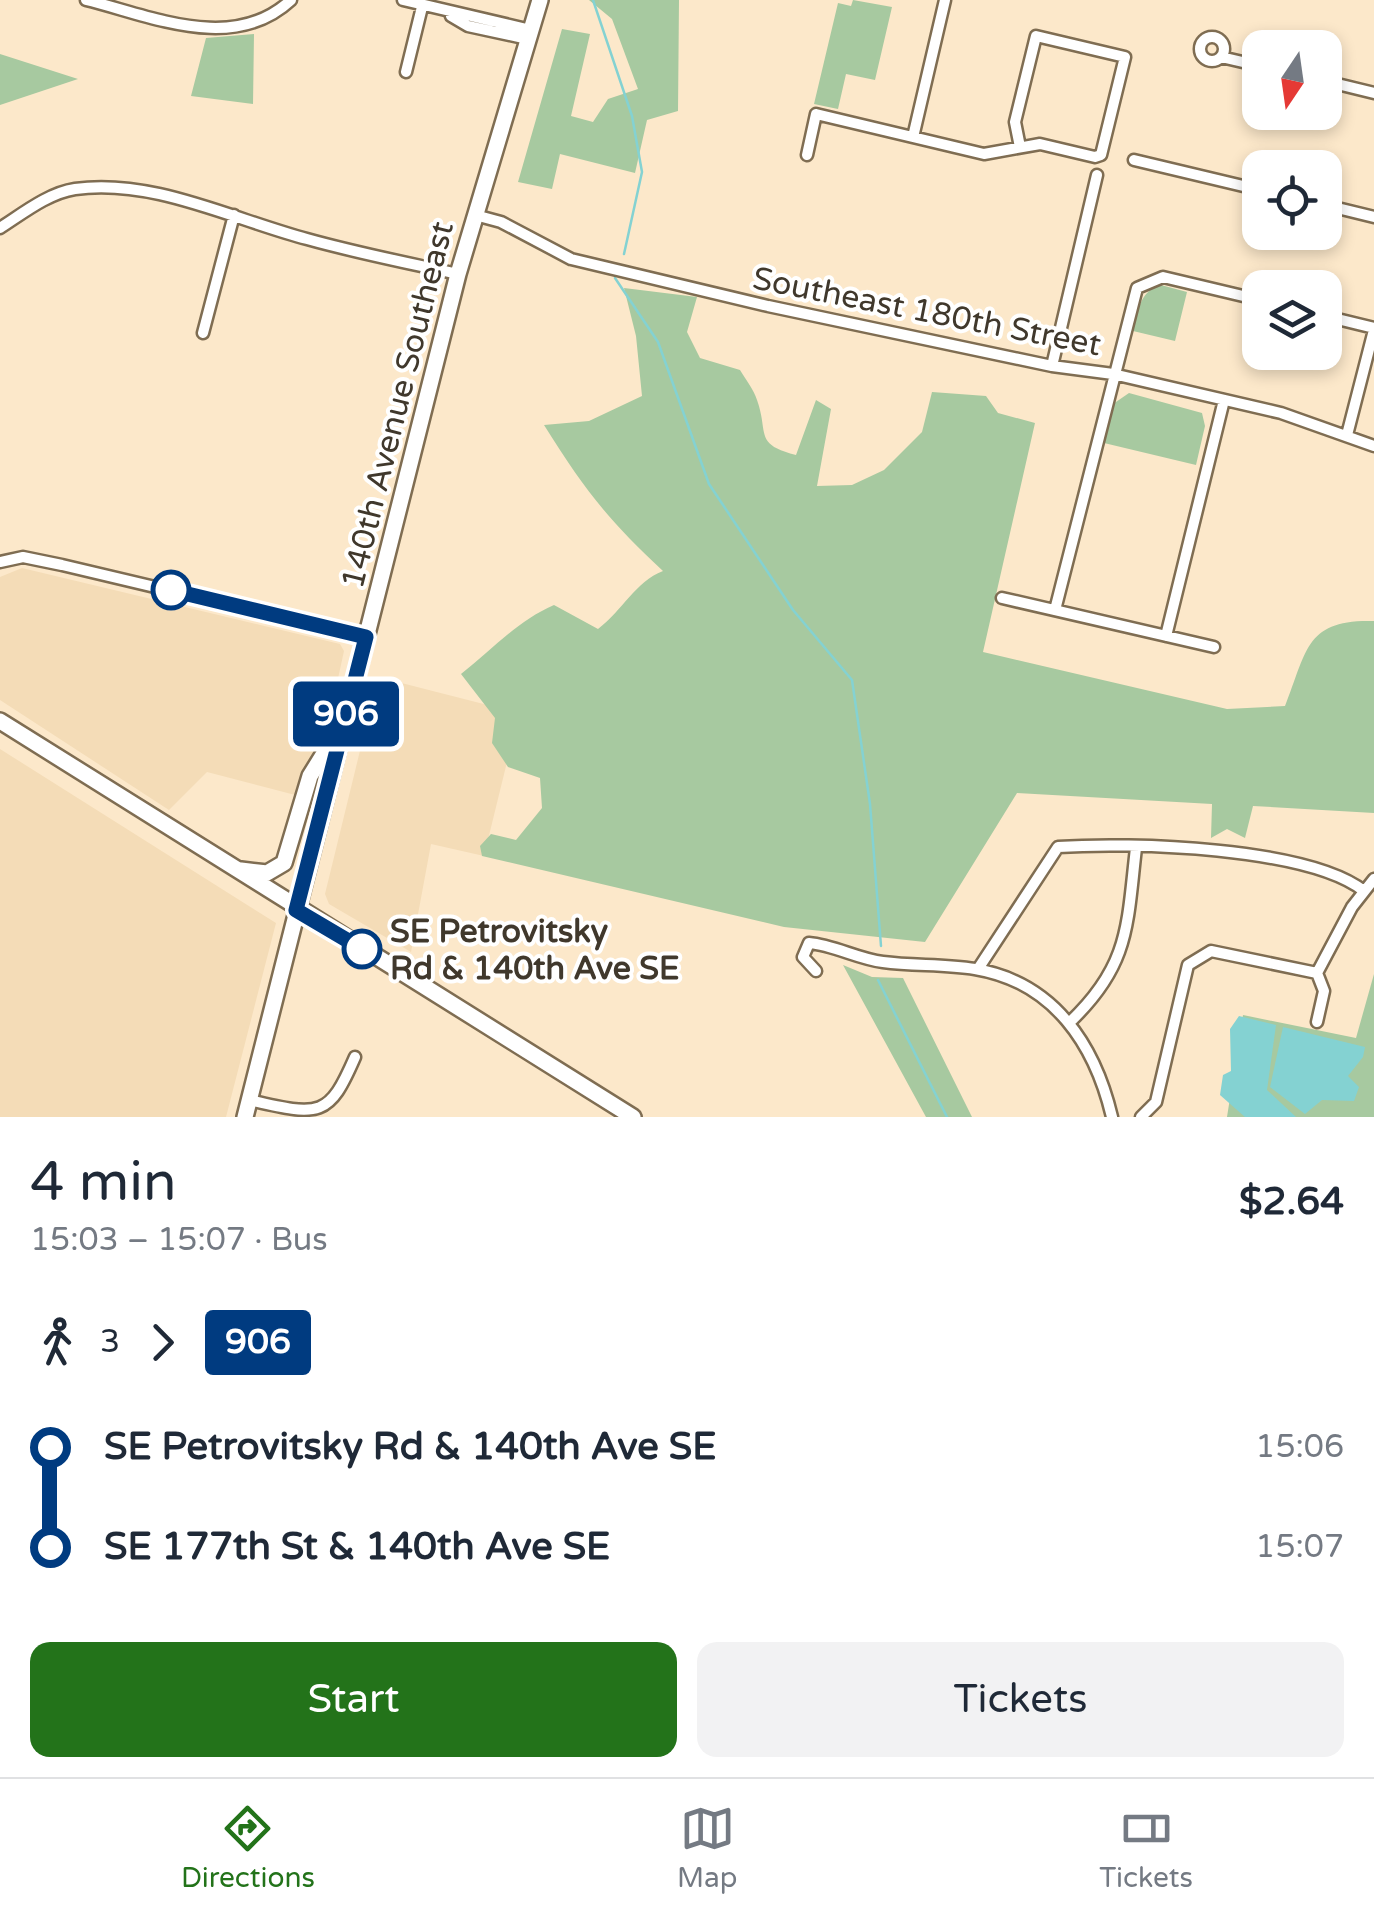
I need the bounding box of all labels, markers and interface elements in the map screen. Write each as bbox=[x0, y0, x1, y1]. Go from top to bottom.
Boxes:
north arrow bbox=[1242, 30, 1342, 130]
map controls bbox=[1242, 30, 1342, 370]
button: locate bbox=[1242, 150, 1342, 250]
street label: 140th Avenue Southeast bbox=[334, 218, 462, 593]
street label: Southeast 180th Street bbox=[749, 260, 1104, 364]
button: layers bbox=[1242, 270, 1342, 370]
unlabelled marker bbox=[152, 571, 190, 609]
line badge: 906 bbox=[288, 682, 404, 746]
text: 906 bbox=[313, 693, 379, 735]
place label: SE Petrovitsky Rd & 140th Ave SE bbox=[390, 913, 679, 988]
marker: SE Petrovitsky Rd & 140th Ave SE bbox=[343, 930, 381, 968]
text: 4 min bbox=[30, 1150, 177, 1216]
text: $2.64 bbox=[1239, 1179, 1344, 1225]
text: 15:03 – 15:07 · Bus bbox=[30, 1221, 328, 1259]
icon: walk bbox=[30, 1315, 85, 1370]
icon: forward bbox=[135, 1315, 190, 1370]
text: 906 bbox=[225, 1321, 291, 1363]
text: 3 bbox=[100, 1323, 120, 1361]
text: SE Petrovitsky Rd & 140th Ave SE bbox=[104, 1424, 716, 1470]
text: 15:06 bbox=[1255, 1428, 1344, 1466]
text: SE 177th St & 140th Ave SE bbox=[104, 1524, 610, 1570]
text: 15:07 bbox=[1255, 1528, 1344, 1566]
button: Start bbox=[30, 1642, 677, 1757]
button: Tickets bbox=[697, 1642, 1344, 1757]
tab: Directions bbox=[181, 1801, 315, 1895]
tab: Map bbox=[677, 1801, 737, 1895]
tab: Tickets bbox=[1099, 1801, 1193, 1895]

